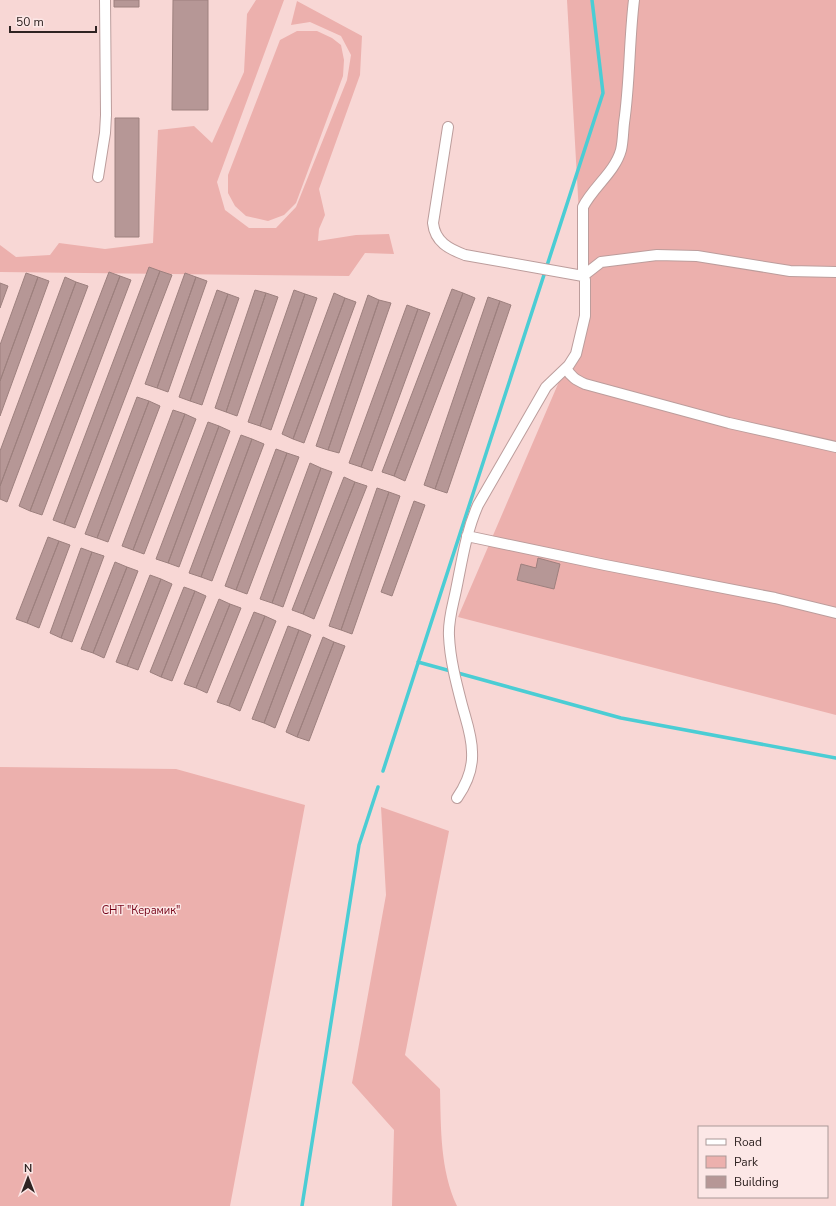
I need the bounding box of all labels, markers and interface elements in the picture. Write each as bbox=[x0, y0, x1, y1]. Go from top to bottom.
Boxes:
scale bar bbox=[10, 8, 96, 34]
text: 50 m bbox=[16, 14, 44, 30]
park label: СНТ "Керамик" bbox=[102, 903, 180, 918]
legend bbox=[698, 1126, 828, 1198]
text: Road bbox=[734, 1134, 762, 1150]
text: Park bbox=[734, 1154, 759, 1170]
north arrow bbox=[8, 1158, 48, 1198]
text: N bbox=[24, 1161, 32, 1176]
text: Building bbox=[734, 1174, 779, 1190]

